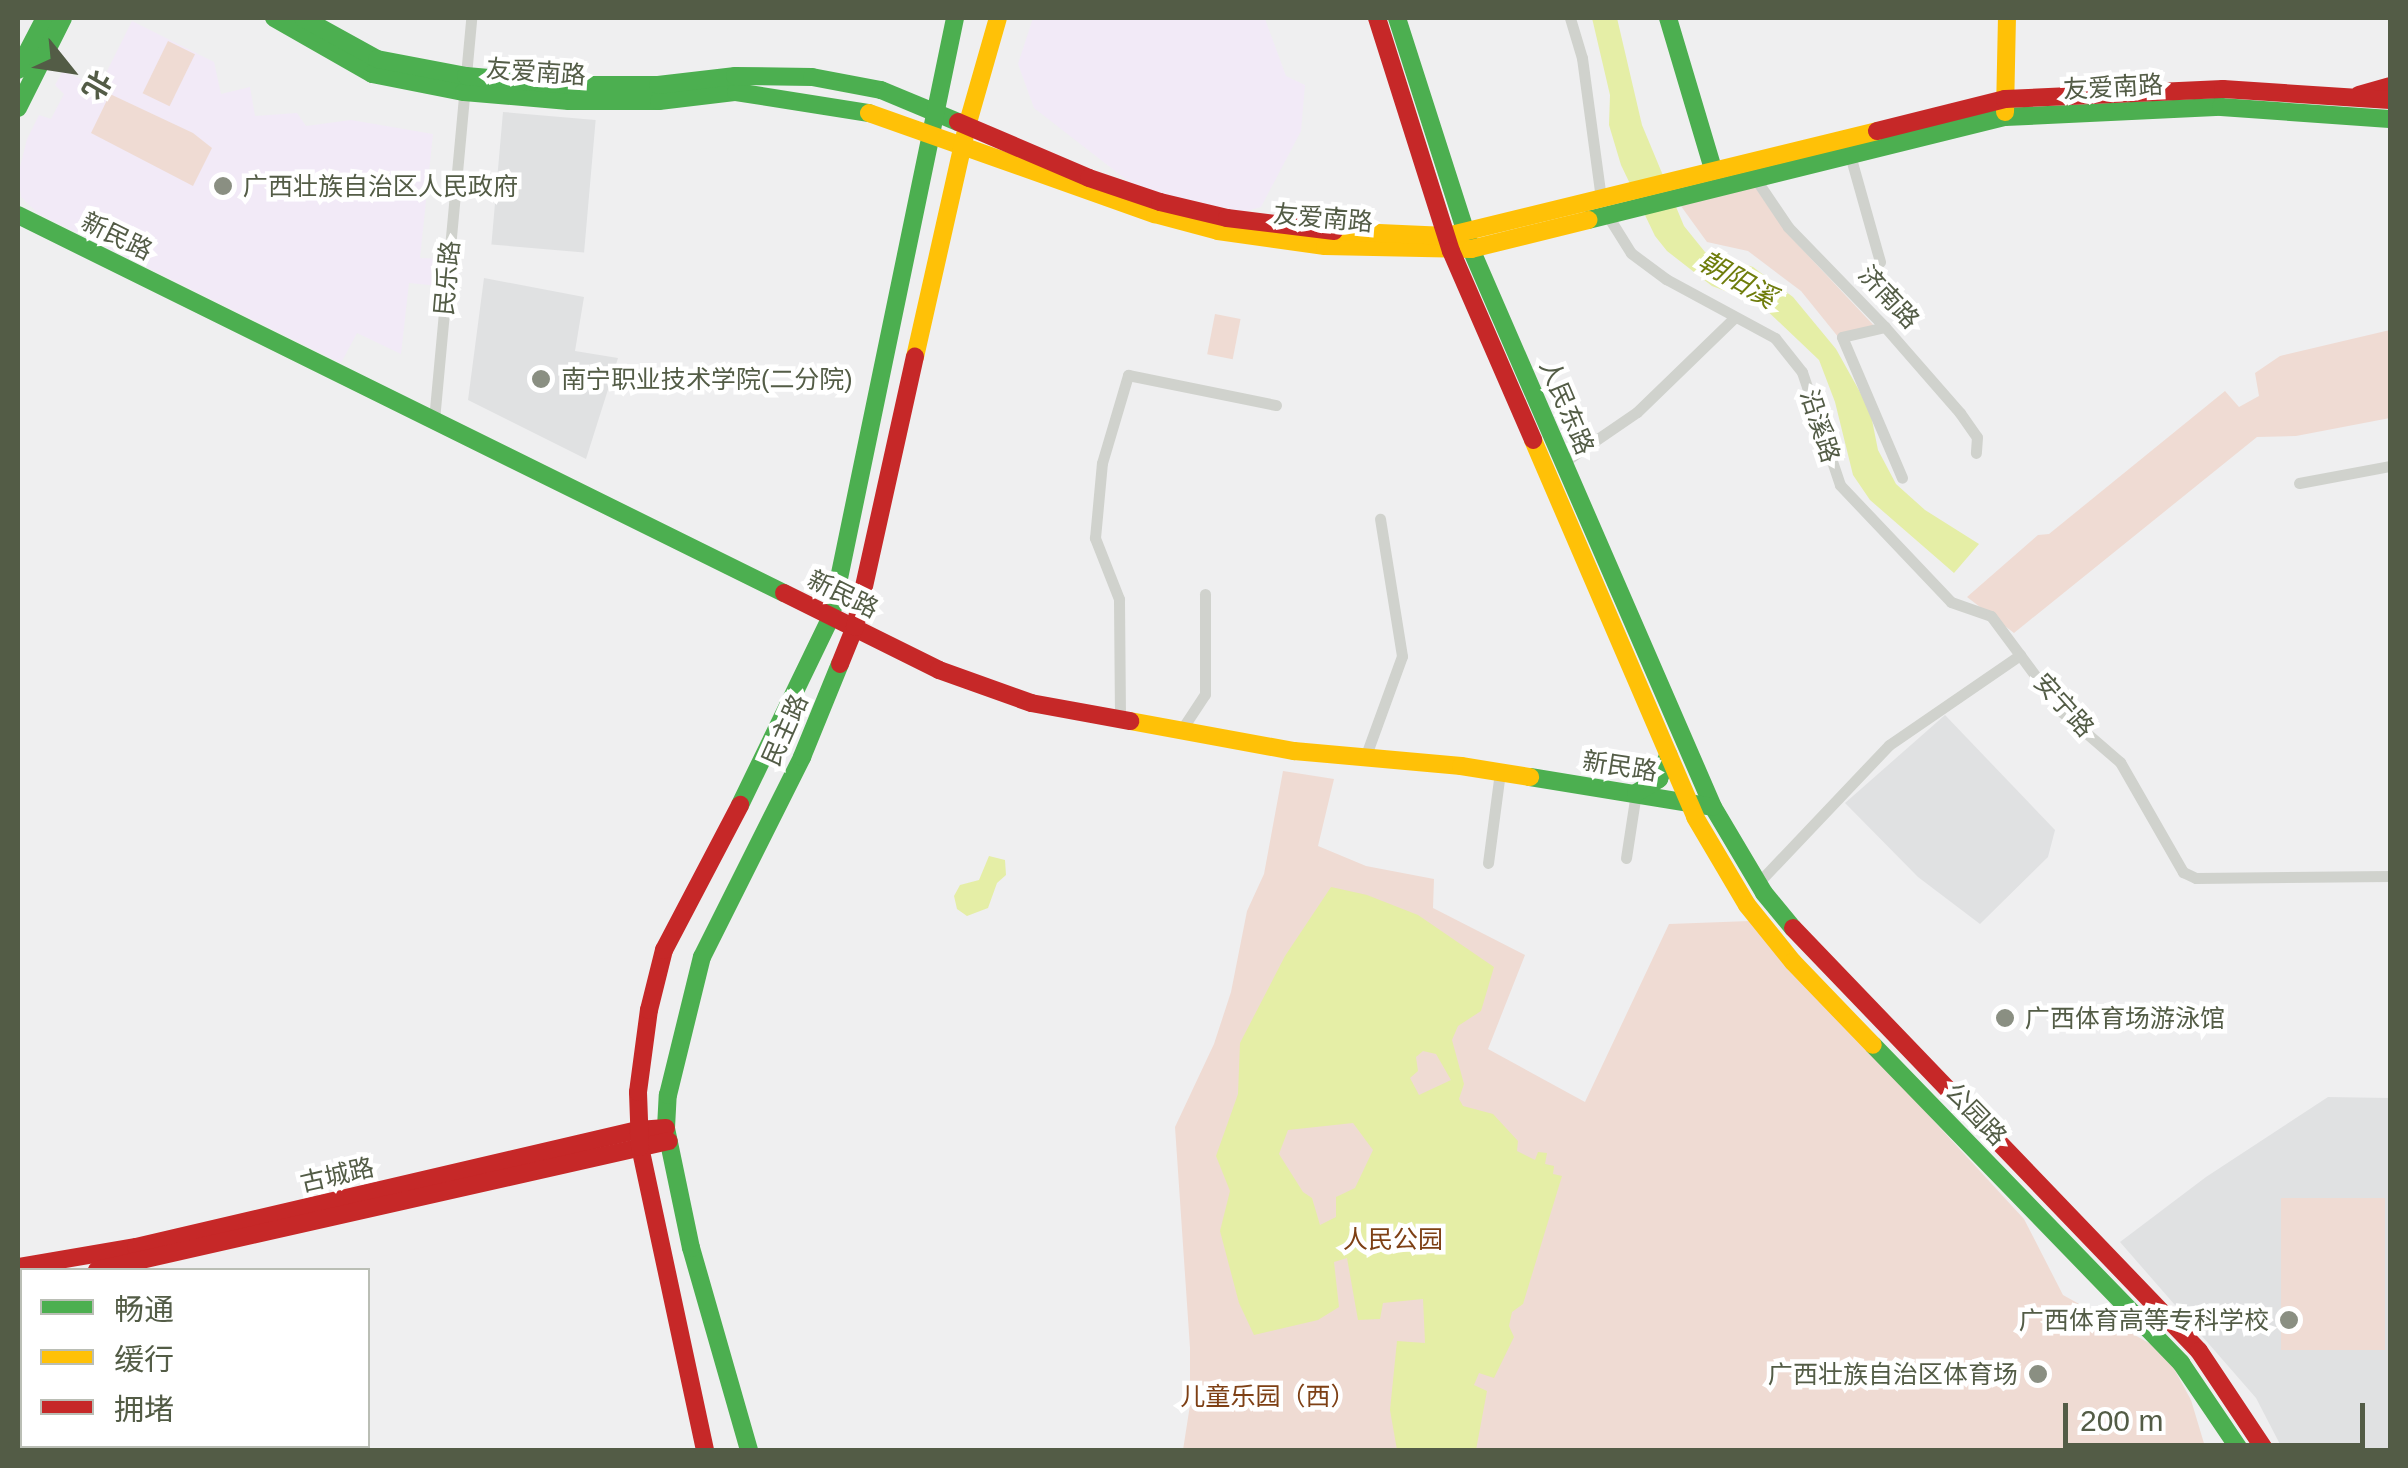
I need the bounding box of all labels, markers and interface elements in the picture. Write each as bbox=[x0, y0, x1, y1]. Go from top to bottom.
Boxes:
north arrow bbox=[20, 20, 120, 120]
street label: 友爱南路 bbox=[485, 54, 587, 90]
text: 北 bbox=[76, 65, 117, 105]
street label: 友爱南路 bbox=[2062, 69, 2164, 105]
place label: 广西壮族自治区人民政府 bbox=[243, 171, 518, 201]
marker: 广西壮族自治区人民政府 bbox=[212, 175, 234, 197]
street label: 友爱南路 bbox=[1272, 199, 1374, 237]
street label: 新民路 bbox=[77, 206, 157, 266]
street label: 民乐路 bbox=[429, 239, 465, 317]
water label: 朝阳溪 bbox=[1692, 244, 1782, 316]
street label: 济南路 bbox=[1852, 259, 1926, 335]
street label: 人民东路 bbox=[1534, 355, 1600, 459]
place label: 南宁职业技术学院(二分院) bbox=[561, 364, 853, 394]
marker: 南宁职业技术学院(二分院) bbox=[530, 368, 552, 390]
street label: 沿溪路 bbox=[1794, 386, 1846, 466]
street label: 新民路 bbox=[803, 564, 883, 624]
street label: 安宁路 bbox=[2028, 667, 2100, 743]
street label: 民主路 bbox=[756, 690, 814, 770]
street label: 新民路 bbox=[1581, 745, 1659, 787]
place label: 广西体育场游泳馆 bbox=[2025, 1003, 2225, 1033]
marker: 广西体育场游泳馆 bbox=[1994, 1007, 2016, 1029]
street label: 公园路 bbox=[1939, 1077, 2013, 1151]
street label: 古城路 bbox=[297, 1152, 377, 1198]
park label: 人民公园 bbox=[1343, 1224, 1443, 1254]
legend bbox=[20, 1268, 370, 1448]
text: 畅通 bbox=[114, 1293, 174, 1326]
place label: 广西体育高等专科学校 bbox=[2019, 1305, 2269, 1335]
marker: 广西体育高等专科学校 bbox=[2278, 1309, 2300, 1331]
text: 缓行 bbox=[114, 1343, 174, 1376]
place label: 广西壮族自治区体育场 bbox=[1768, 1359, 2018, 1389]
marker: 广西壮族自治区体育场 bbox=[2027, 1363, 2049, 1385]
park label: 儿童乐园（西） bbox=[1181, 1381, 1355, 1411]
scale bar bbox=[2068, 1383, 2370, 1445]
text: 拥堵 bbox=[114, 1393, 174, 1426]
text: 200 m bbox=[2080, 1404, 2163, 1437]

